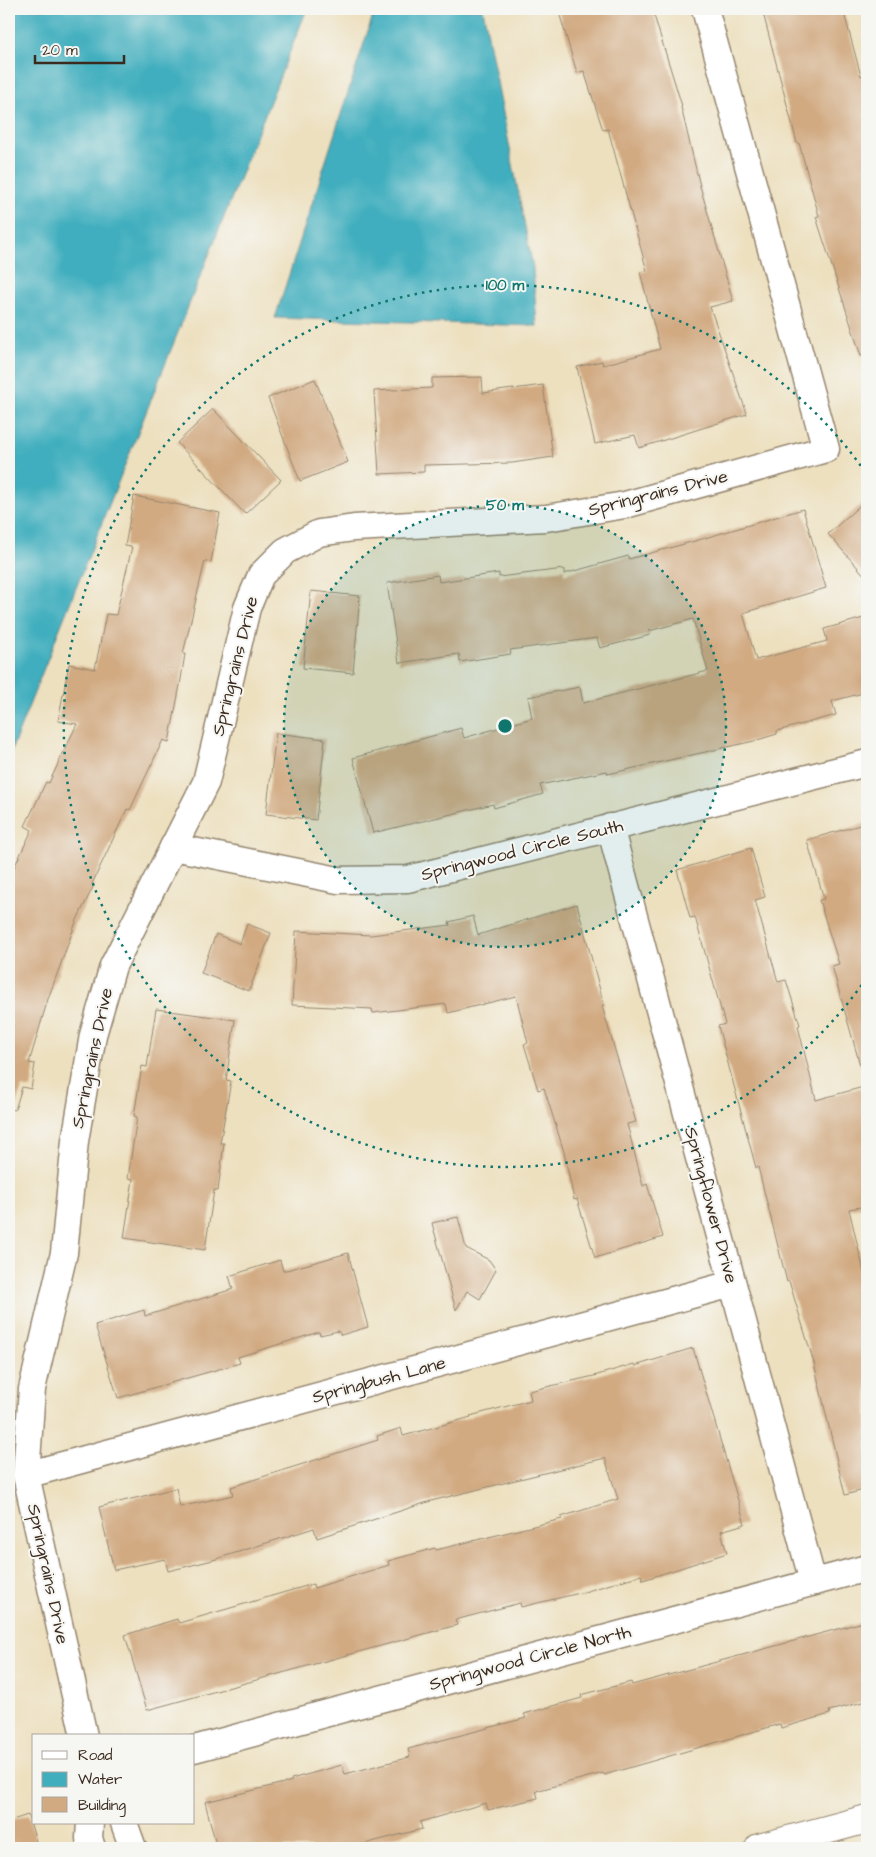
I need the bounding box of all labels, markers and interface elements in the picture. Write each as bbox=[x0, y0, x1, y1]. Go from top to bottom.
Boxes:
scale bar bbox=[35, 32, 124, 64]
text: 20 m bbox=[42, 40, 78, 61]
text: 100 m bbox=[486, 275, 525, 296]
street label: Springrains Drive bbox=[586, 464, 731, 523]
text: 50 m bbox=[486, 495, 524, 516]
street label: Springrains Drive bbox=[206, 593, 265, 739]
centre of rings bbox=[496, 717, 514, 735]
street label: Springwood Circle South bbox=[418, 813, 626, 888]
street label: Springrains Drive bbox=[65, 985, 120, 1131]
street label: Springflower Drive bbox=[677, 1124, 744, 1287]
street label: Springbush Lane bbox=[309, 1350, 449, 1411]
street label: Springrains Drive bbox=[20, 1501, 75, 1647]
street label: Springwood Circle North bbox=[426, 1619, 634, 1698]
legend bbox=[32, 1734, 195, 1824]
text: Road bbox=[78, 1745, 113, 1766]
text: Water bbox=[78, 1769, 122, 1790]
text: Building bbox=[78, 1795, 126, 1817]

